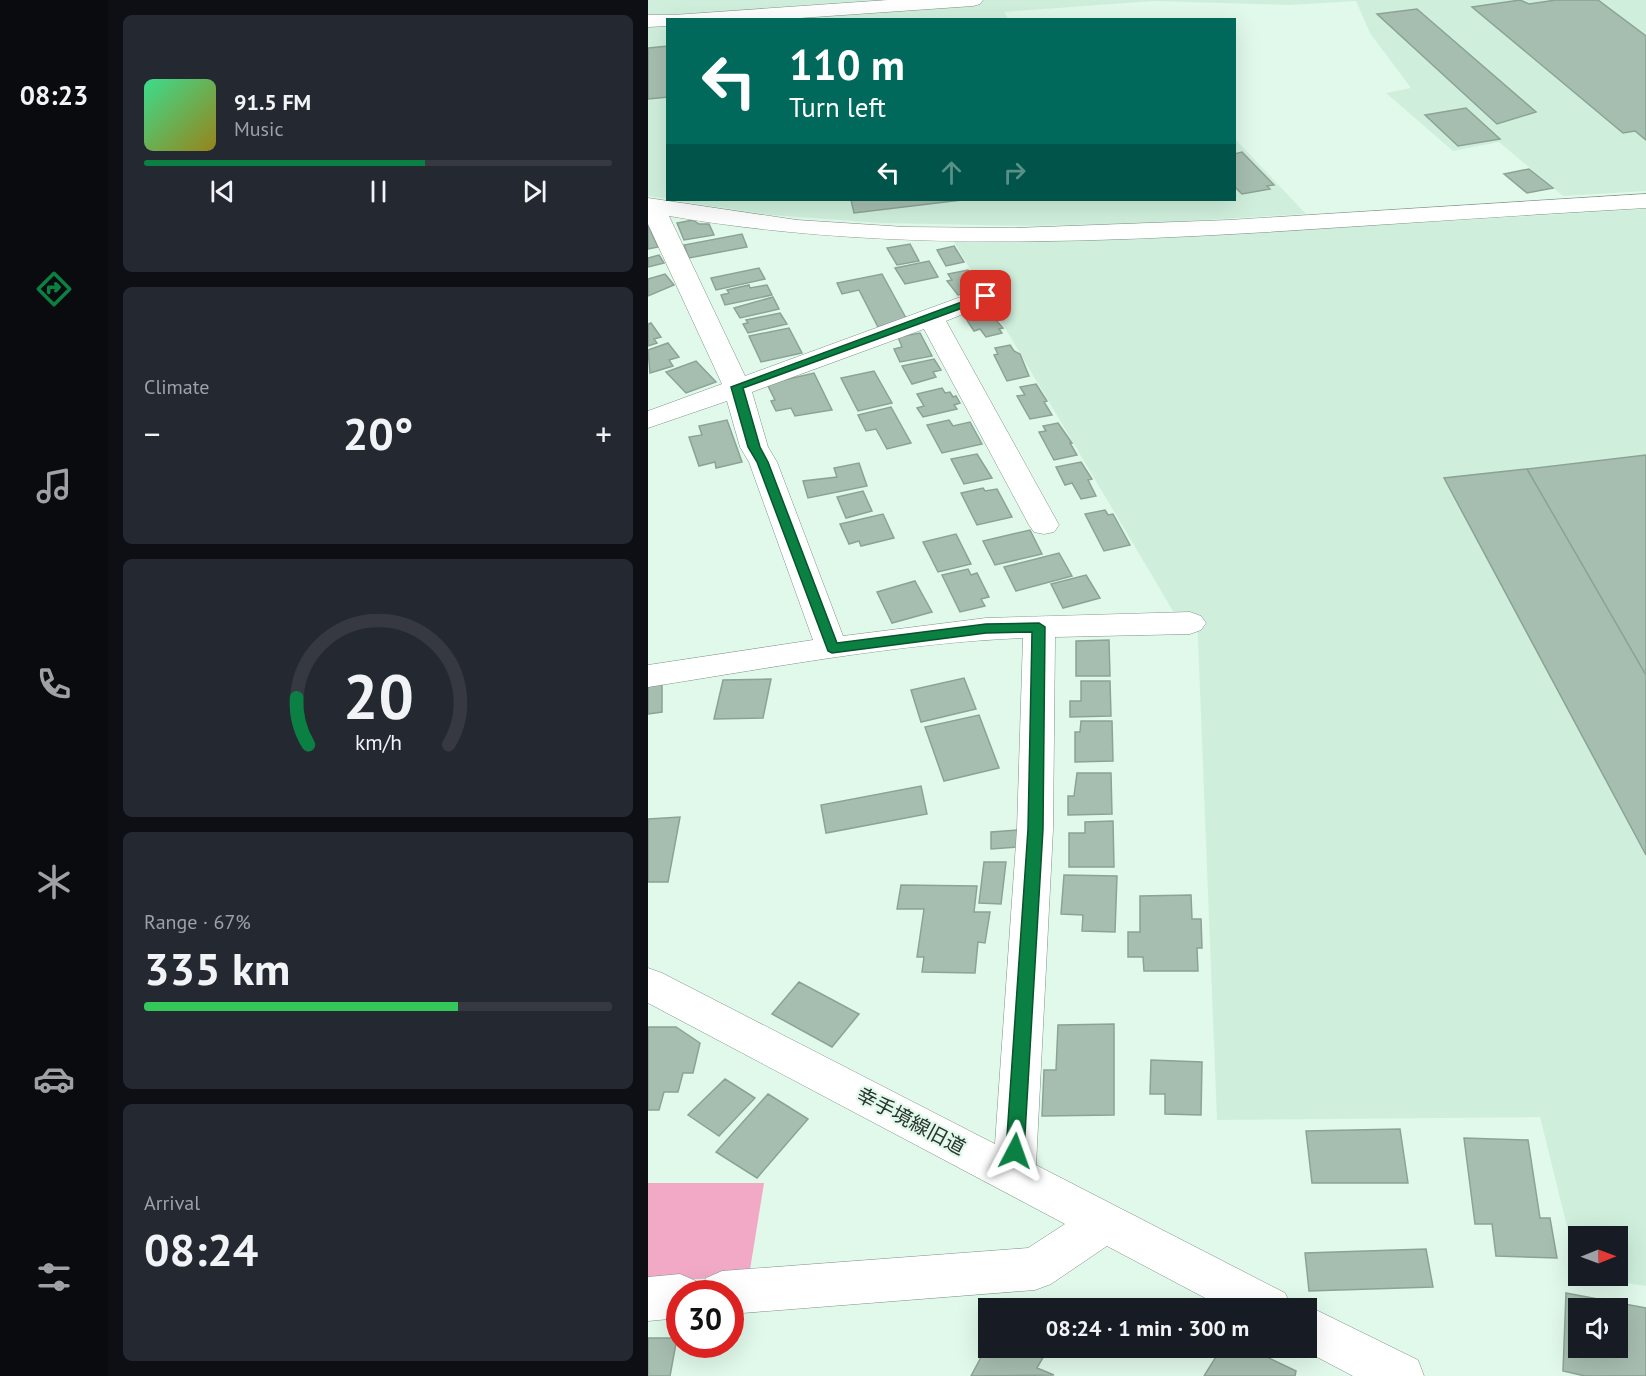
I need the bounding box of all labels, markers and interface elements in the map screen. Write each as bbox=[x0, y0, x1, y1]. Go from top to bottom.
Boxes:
text: 110 m bbox=[789, 37, 905, 92]
icon: left bbox=[690, 42, 768, 120]
text: 08:23 bbox=[20, 78, 88, 112]
text: 91.5 FM bbox=[234, 88, 311, 116]
text: Turn left bbox=[789, 90, 886, 124]
text: Music bbox=[234, 116, 283, 142]
icon: left bbox=[872, 156, 905, 189]
icon: ahead bbox=[935, 156, 968, 189]
icon: right bbox=[998, 156, 1031, 189]
icon: previous bbox=[206, 175, 239, 208]
icon: pause bbox=[362, 175, 395, 208]
icon: next bbox=[518, 175, 551, 208]
icon: directions bbox=[33, 268, 75, 310]
pin bbox=[960, 270, 1011, 321]
icon: arrive bbox=[969, 279, 1002, 312]
text: Climate bbox=[144, 374, 210, 400]
text: 20° bbox=[343, 404, 413, 462]
text: − bbox=[144, 412, 161, 455]
text: + bbox=[595, 412, 612, 455]
icon: music bbox=[33, 465, 75, 507]
text: 20 bbox=[343, 655, 413, 736]
icon: phone bbox=[33, 663, 75, 705]
text: km/h bbox=[354, 728, 401, 756]
icon: climate bbox=[33, 861, 75, 903]
text: Range · 67% bbox=[144, 909, 251, 935]
text: 335 km bbox=[144, 939, 290, 997]
icon: car bbox=[33, 1058, 75, 1100]
street label: 幸手境線旧道 bbox=[852, 1081, 970, 1161]
position arrow bbox=[983, 1119, 1047, 1183]
text: Arrival bbox=[144, 1190, 200, 1216]
text: 08:24 bbox=[144, 1220, 258, 1278]
north arrow bbox=[1568, 1226, 1628, 1286]
map controls bbox=[1568, 1226, 1628, 1358]
icon: filters bbox=[33, 1256, 75, 1298]
speed limit sign: 30 bbox=[666, 1280, 744, 1358]
button: sound bbox=[1568, 1298, 1628, 1358]
text: 08:24 · 1 min · 300 m bbox=[1046, 1314, 1249, 1342]

